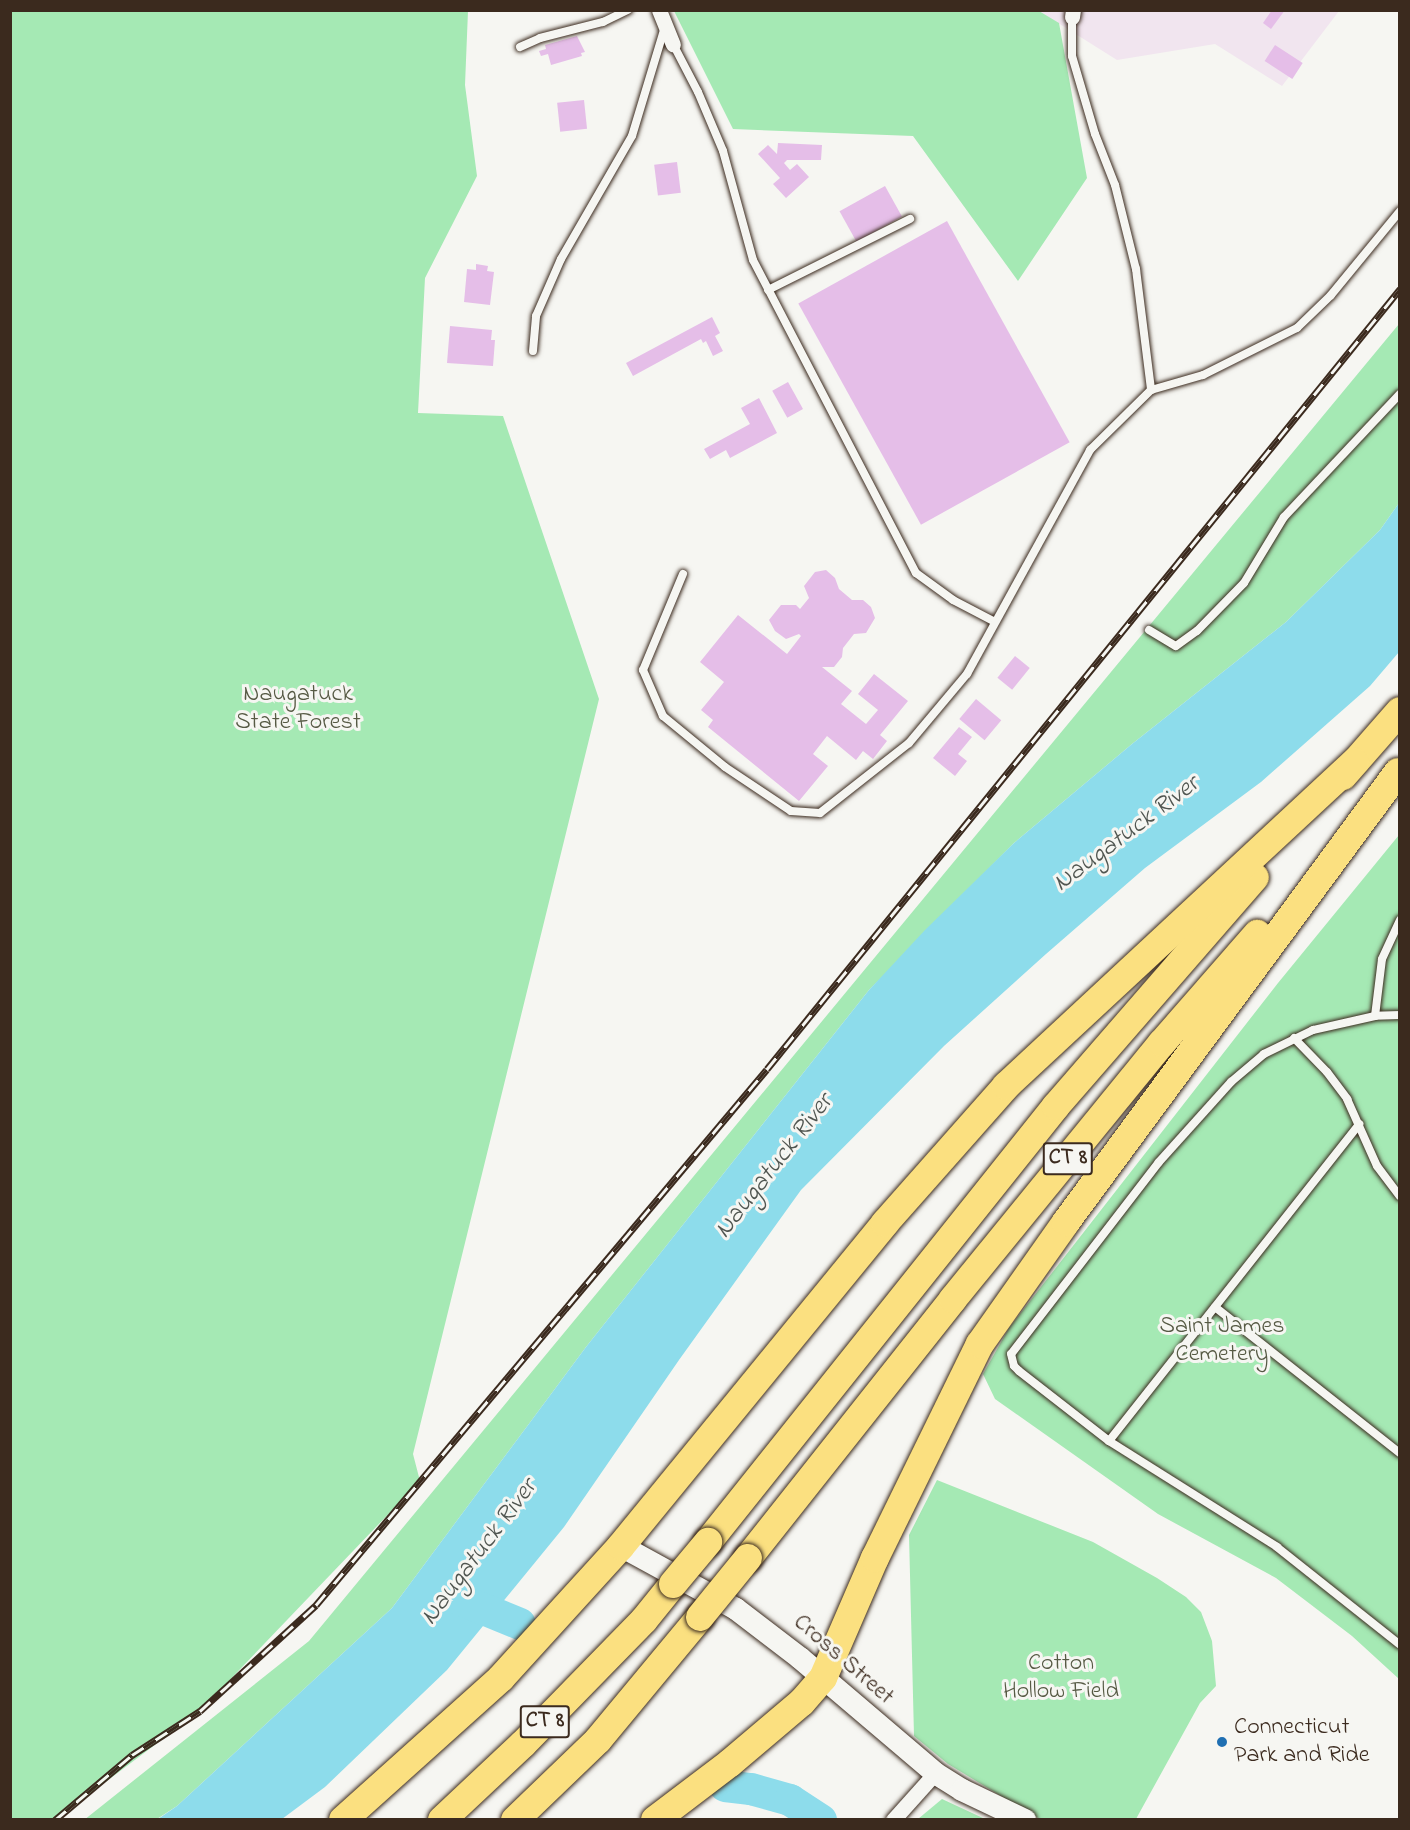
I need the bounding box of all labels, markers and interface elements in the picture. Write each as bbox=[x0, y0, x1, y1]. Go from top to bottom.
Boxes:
park label: Naugatuck State Forest bbox=[235, 681, 361, 737]
water label: Naugatuck River bbox=[1048, 770, 1206, 900]
water label: Naugatuck River bbox=[709, 1089, 841, 1245]
road number: CT 8 bbox=[1042, 1140, 1094, 1178]
park label: Saint James Cemetery bbox=[1160, 1313, 1284, 1369]
water label: Naugatuck River bbox=[415, 1474, 545, 1632]
street label: Cross Street bbox=[787, 1608, 899, 1712]
park label: Cotton Hollow Field bbox=[1003, 1650, 1119, 1706]
road number: CT 8 bbox=[520, 1703, 570, 1741]
place label: Connecticut Park and Ride bbox=[1234, 1714, 1369, 1770]
marker: Connecticut Park and Ride bbox=[1215, 1735, 1229, 1749]

